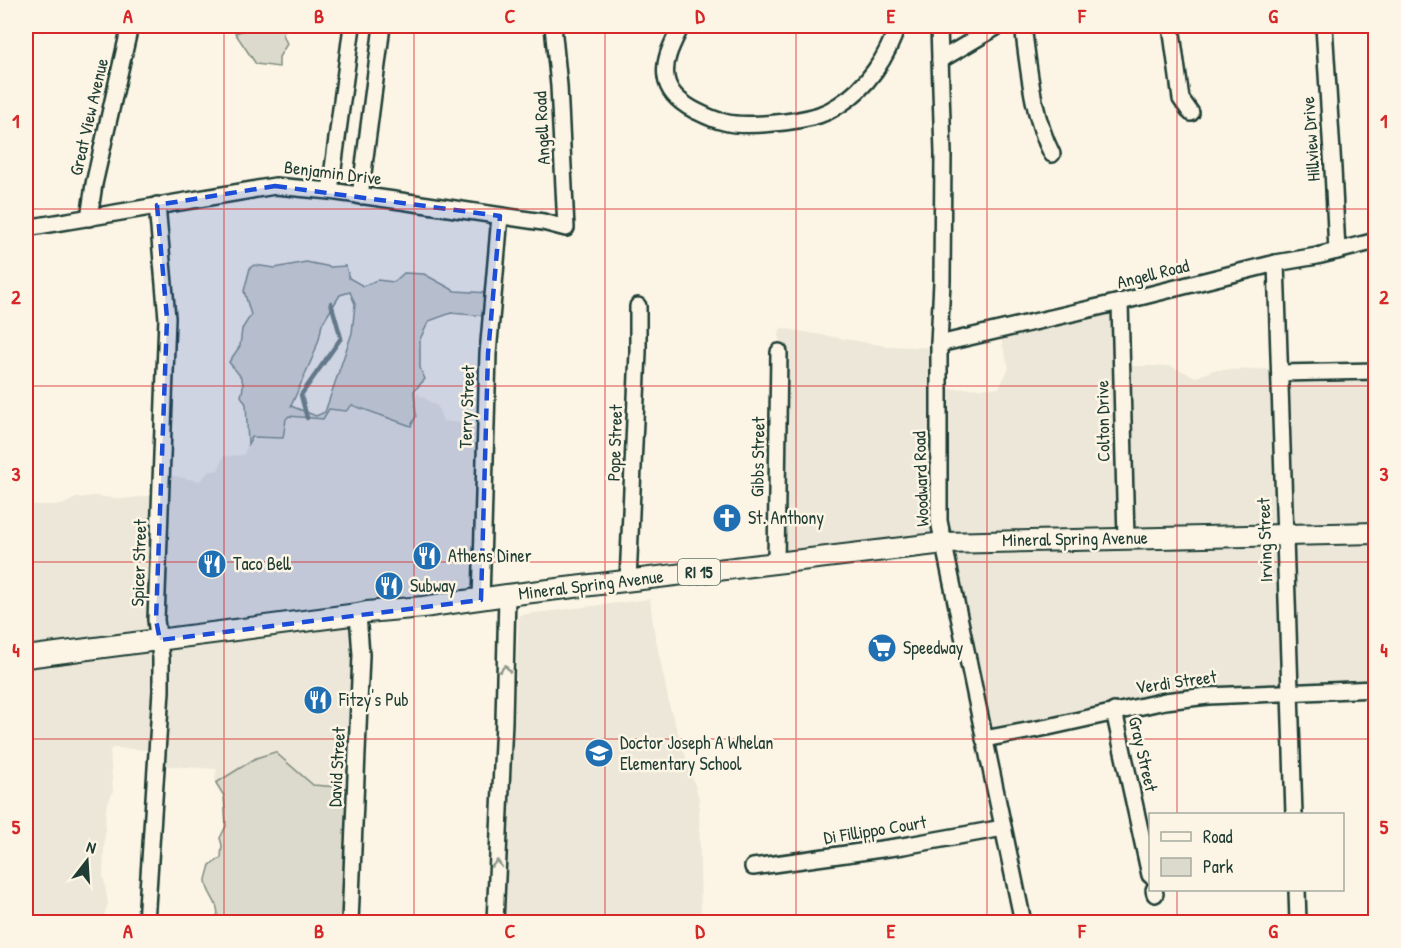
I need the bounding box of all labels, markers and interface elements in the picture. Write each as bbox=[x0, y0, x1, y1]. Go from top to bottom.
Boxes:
text: A bbox=[123, 2, 133, 29]
text: B bbox=[314, 2, 324, 29]
text: C bbox=[505, 2, 516, 29]
text: D bbox=[695, 2, 705, 29]
text: E bbox=[887, 2, 896, 29]
text: F bbox=[1077, 2, 1087, 29]
text: G bbox=[1268, 2, 1278, 29]
street label: Great View Avenue bbox=[63, 56, 114, 178]
street label: Angell Road bbox=[527, 91, 556, 165]
street label: Hillview Drive bbox=[1295, 96, 1326, 182]
text: 1 bbox=[12, 107, 20, 134]
text: 1 bbox=[1380, 107, 1388, 134]
street label: Benjamin Drive bbox=[283, 154, 383, 191]
street label: Angell Road bbox=[1114, 252, 1192, 295]
text: 2 bbox=[11, 283, 21, 310]
text: 2 bbox=[1379, 283, 1389, 310]
street label: Terry Street bbox=[453, 364, 480, 449]
street label: Colton Drive bbox=[1089, 380, 1116, 462]
street label: Pope Street bbox=[601, 403, 628, 482]
street label: Gibbs Street bbox=[744, 416, 771, 497]
street label: Woodward Road bbox=[906, 431, 935, 527]
text: 3 bbox=[12, 460, 21, 487]
text: 3 bbox=[1380, 460, 1389, 487]
street label: Irving Street bbox=[1251, 497, 1278, 583]
church icon: St. Anthony bbox=[711, 502, 743, 534]
place label: St. Anthony bbox=[748, 505, 825, 530]
street label: Spicer Street bbox=[124, 518, 153, 607]
street label: Mineral Spring Avenue bbox=[1002, 525, 1148, 552]
restaurant icon: Athens Diner bbox=[411, 540, 443, 572]
place label: Athens Diner bbox=[448, 543, 532, 568]
restaurant icon: Taco Bell bbox=[196, 548, 228, 580]
place label: Taco Bell bbox=[233, 551, 291, 576]
road number: RI 15 bbox=[678, 559, 720, 585]
street label: Mineral Spring Avenue bbox=[517, 563, 665, 606]
restaurant icon: Subway bbox=[373, 570, 405, 602]
place label: Subway bbox=[410, 573, 456, 598]
supermarket icon: Speedway bbox=[866, 632, 898, 664]
place label: Speedway bbox=[903, 635, 964, 660]
text: 4 bbox=[12, 636, 20, 663]
text: 4 bbox=[1380, 636, 1388, 663]
street label: Verdi Street bbox=[1134, 663, 1219, 700]
one-way arrow bbox=[499, 665, 511, 674]
restaurant icon: Fitzy's Pub bbox=[302, 684, 334, 716]
place label: Fitzy's Pub bbox=[338, 687, 409, 712]
street label: Gray Street bbox=[1123, 714, 1164, 795]
street label: David Street bbox=[322, 726, 351, 808]
place label: Doctor Joseph A Whelan Elementary School bbox=[620, 730, 773, 776]
school or university icon: Doctor Joseph A Whelan Elementary School bbox=[583, 737, 615, 769]
street label: Di Fillippo Court bbox=[822, 809, 929, 850]
text: 5 bbox=[12, 813, 21, 840]
legend bbox=[1149, 813, 1344, 891]
text: 5 bbox=[1380, 813, 1389, 840]
text: Road bbox=[1203, 824, 1233, 849]
north arrow bbox=[57, 831, 117, 891]
text: N bbox=[84, 835, 99, 859]
text: Park bbox=[1203, 854, 1234, 879]
one-way arrow bbox=[491, 860, 504, 869]
text: A bbox=[123, 917, 133, 944]
text: B bbox=[314, 917, 324, 944]
text: C bbox=[505, 917, 516, 944]
text: D bbox=[695, 917, 705, 944]
text: E bbox=[887, 917, 896, 944]
text: F bbox=[1077, 917, 1087, 944]
text: G bbox=[1268, 917, 1278, 944]

